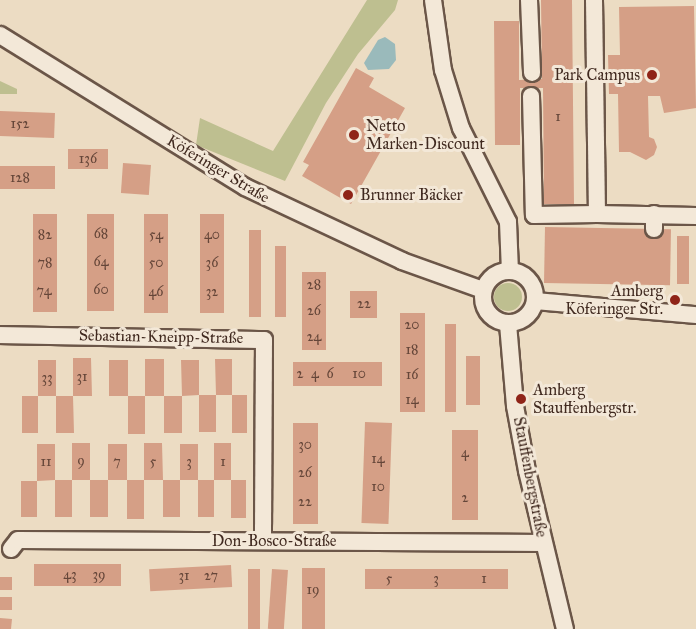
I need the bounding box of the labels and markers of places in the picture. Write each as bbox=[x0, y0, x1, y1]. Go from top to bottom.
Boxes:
place label: Park Campus bbox=[554, 65, 640, 85]
marker: Park Campus bbox=[645, 68, 659, 82]
place label: Netto Marken-Discount bbox=[366, 116, 485, 154]
marker: Netto Marken-Discount bbox=[347, 128, 361, 142]
place label: Brunner Bäcker bbox=[360, 185, 463, 205]
marker: Brunner Bäcker bbox=[341, 188, 355, 202]
place label: Amberg Köferinger Str. bbox=[565, 281, 663, 319]
marker: Amberg Köferinger Str. bbox=[668, 293, 682, 307]
place label: Amberg Stauffenbergstr. bbox=[533, 380, 636, 418]
marker: Amberg Stauffenbergstr. bbox=[514, 392, 528, 406]

